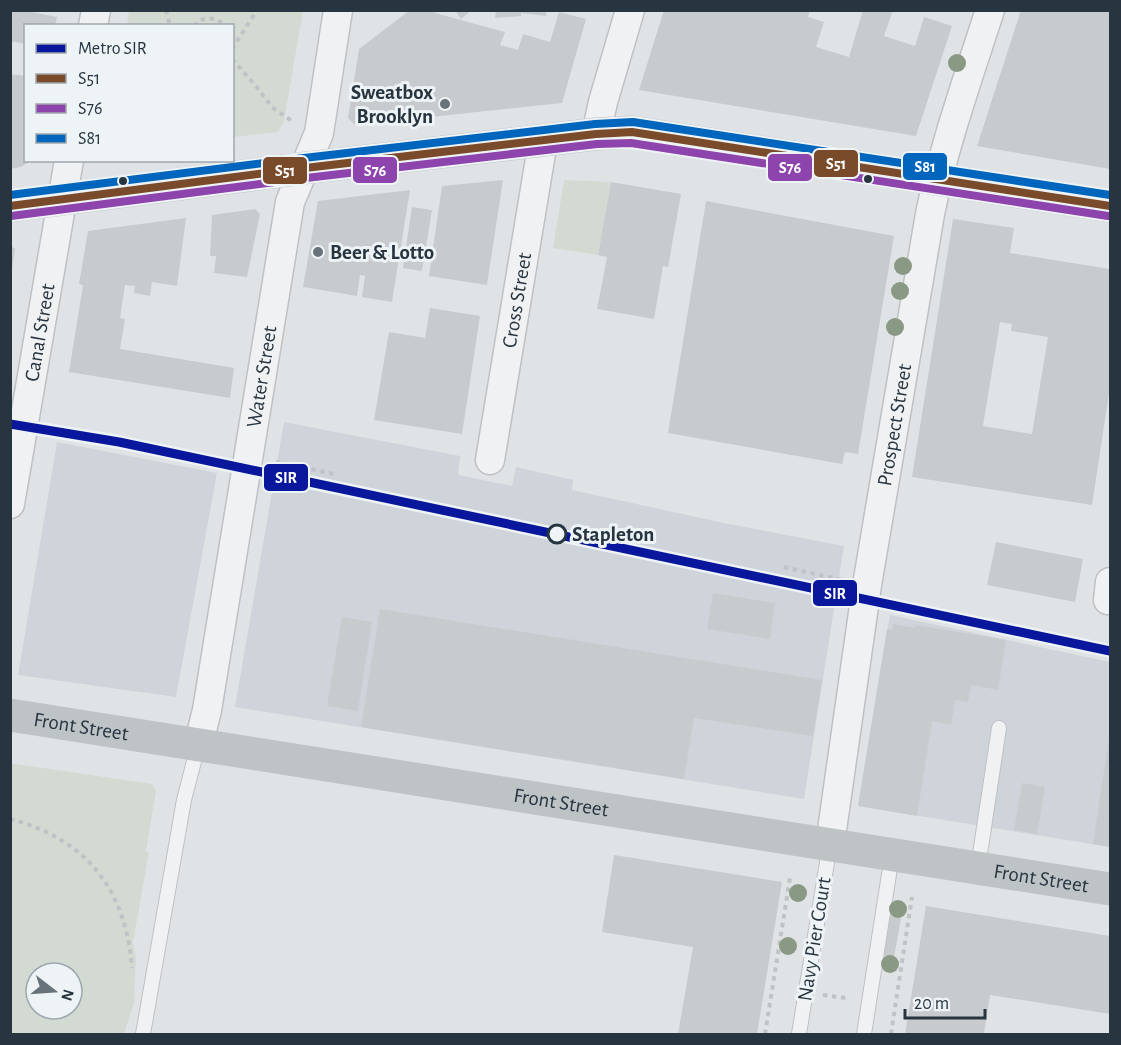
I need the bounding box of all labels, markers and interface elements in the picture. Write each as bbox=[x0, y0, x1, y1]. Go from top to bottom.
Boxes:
legend bbox=[24, 24, 234, 162]
text: Metro SIR bbox=[78, 40, 147, 58]
text: S51 bbox=[78, 70, 100, 88]
place label: Sweatbox Brooklyn bbox=[351, 82, 433, 127]
marker: Sweatbox Brooklyn bbox=[438, 97, 452, 111]
text: S76 bbox=[78, 100, 102, 118]
text: S81 bbox=[78, 130, 101, 148]
line badge: S51 bbox=[813, 149, 859, 178]
line badge: S81 bbox=[902, 152, 948, 181]
line badge: S76 bbox=[767, 153, 813, 182]
line badge: S51 bbox=[262, 156, 308, 185]
line badge: S76 bbox=[352, 156, 398, 184]
text: S51 bbox=[826, 156, 846, 172]
text: S81 bbox=[914, 159, 936, 175]
text: S76 bbox=[779, 160, 802, 176]
text: S51 bbox=[275, 163, 295, 179]
text: S76 bbox=[364, 163, 387, 179]
unlabelled marker bbox=[862, 173, 874, 185]
unlabelled marker bbox=[117, 175, 129, 187]
place label: Beer & Lotto bbox=[330, 242, 434, 263]
marker: Beer & Lotto bbox=[311, 245, 325, 259]
street label: Cross Street bbox=[499, 251, 535, 349]
street label: Canal Street bbox=[21, 282, 59, 383]
street label: Water Street bbox=[243, 324, 281, 429]
street label: Prospect Street bbox=[874, 362, 915, 488]
line badge: SIR bbox=[263, 463, 309, 492]
text: SIR bbox=[275, 470, 298, 486]
marker: Stapleton bbox=[547, 524, 567, 544]
place label: Stapleton bbox=[572, 524, 654, 545]
line badge: SIR bbox=[812, 579, 858, 607]
text: SIR bbox=[824, 586, 847, 602]
street label: Front Street bbox=[32, 709, 130, 745]
street label: Front Street bbox=[512, 785, 610, 821]
street label: Front Street bbox=[992, 861, 1090, 897]
street label: Navy Pier Court bbox=[794, 875, 835, 1003]
north arrow bbox=[24, 961, 84, 1021]
scale bar bbox=[905, 982, 984, 1020]
text: N bbox=[58, 987, 77, 1003]
text: 20 m bbox=[914, 995, 949, 1013]

